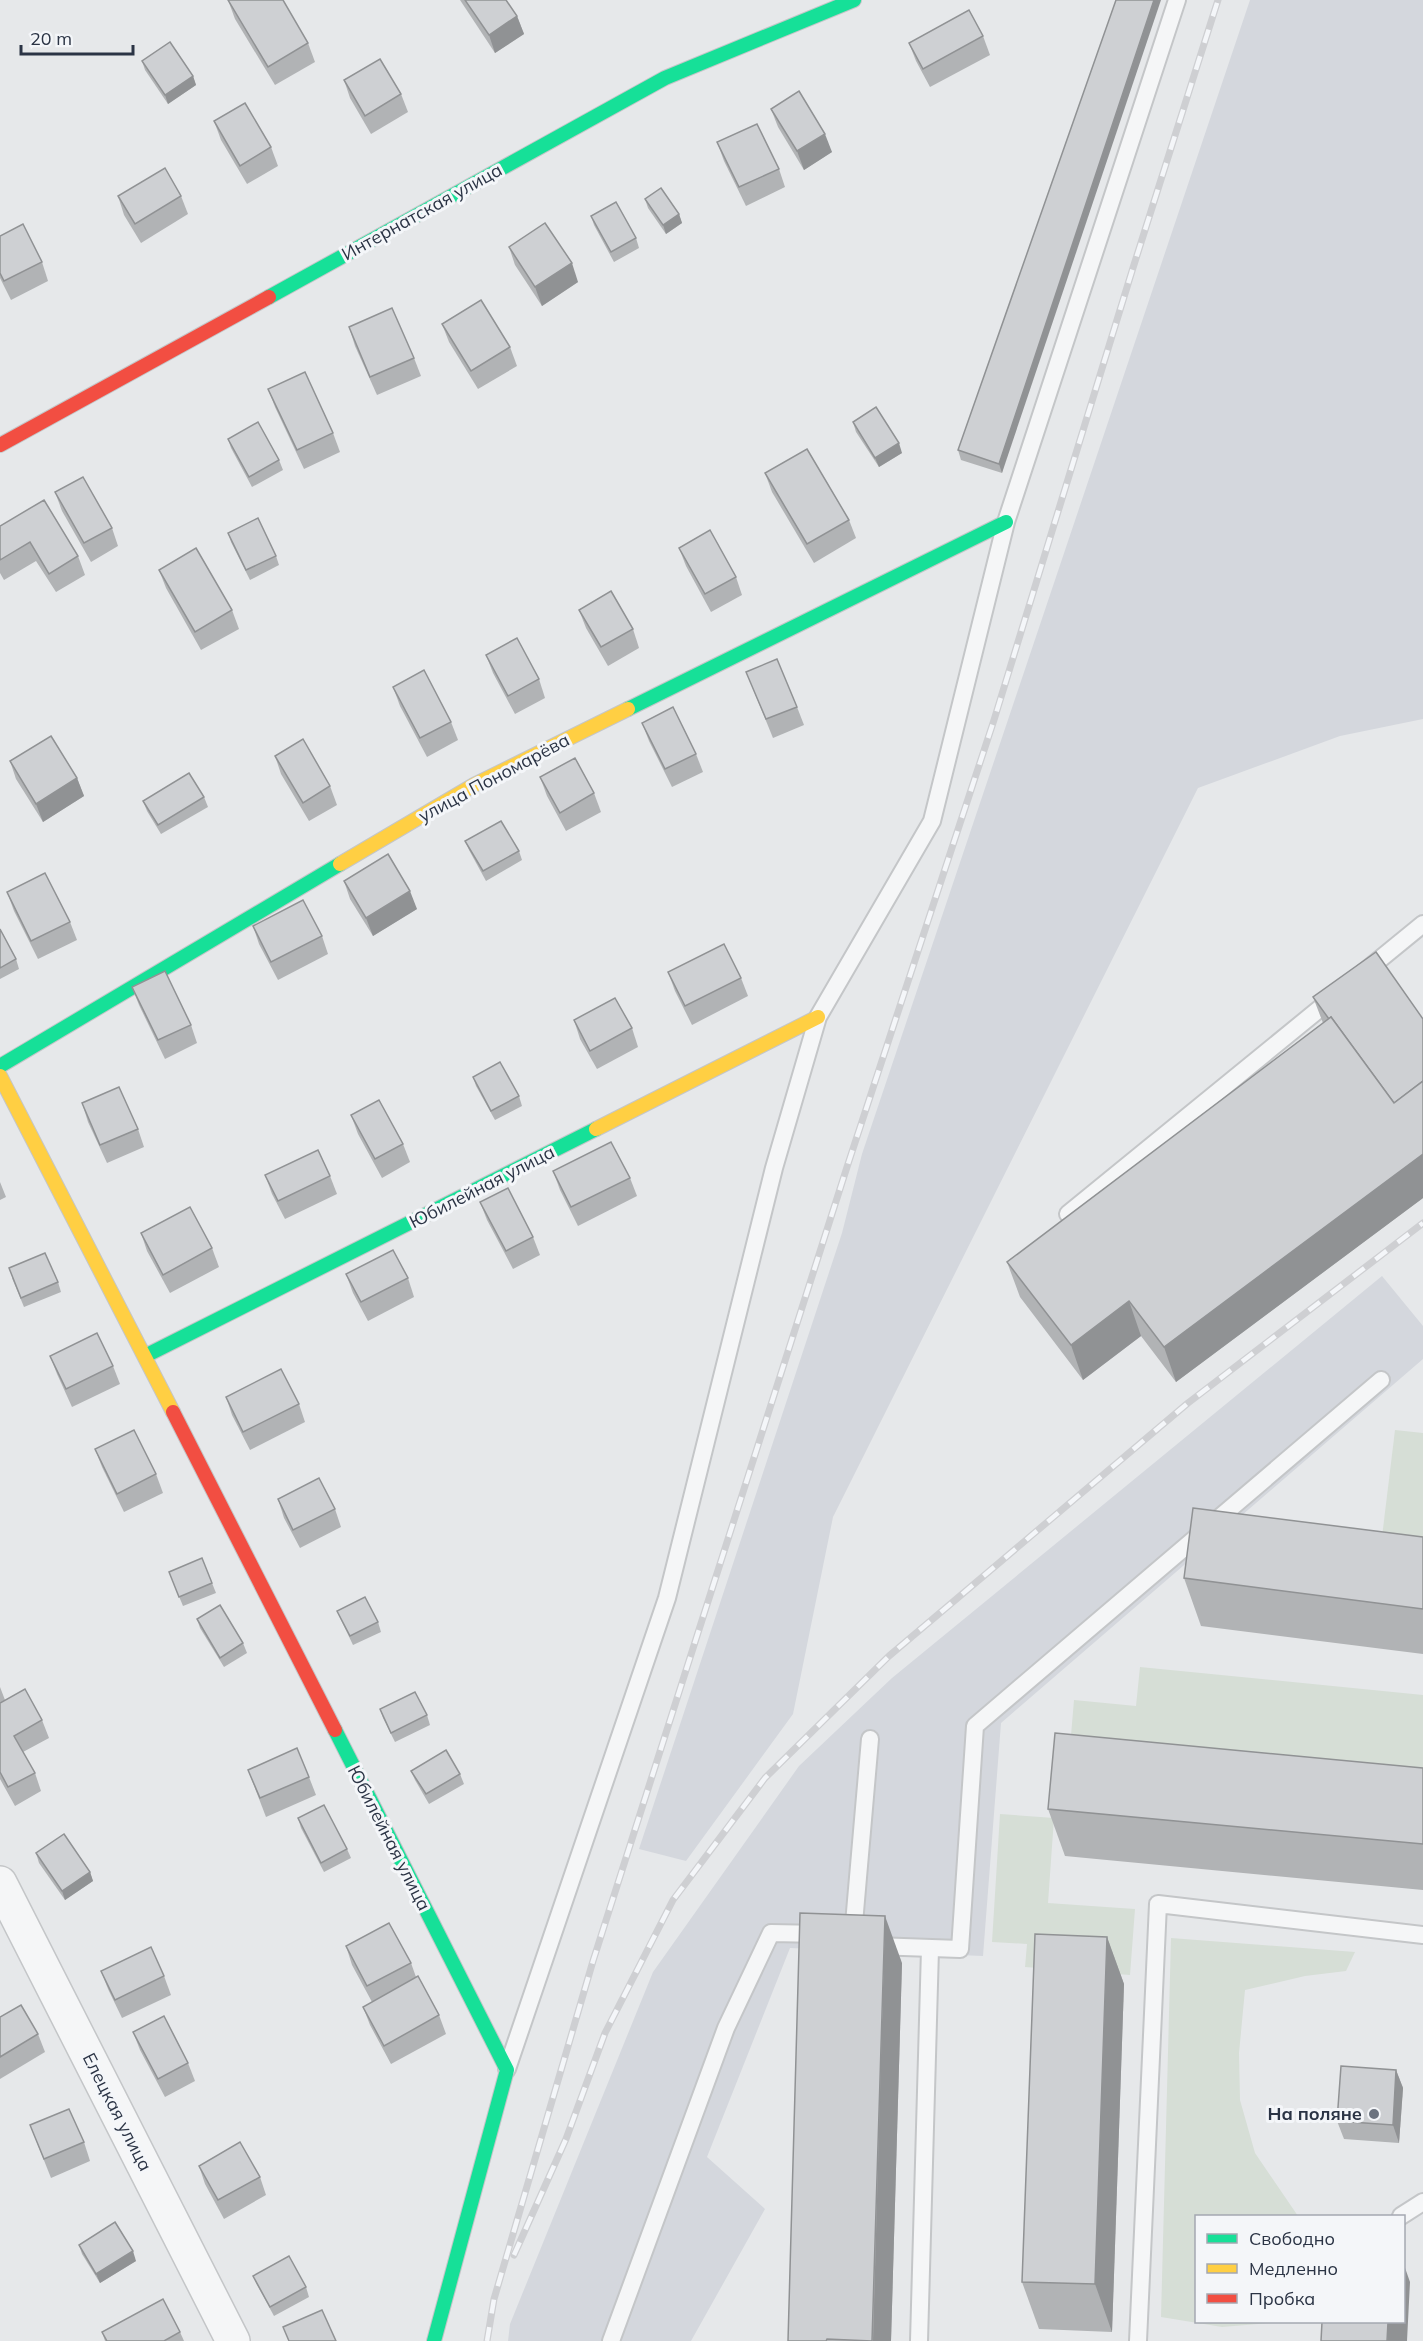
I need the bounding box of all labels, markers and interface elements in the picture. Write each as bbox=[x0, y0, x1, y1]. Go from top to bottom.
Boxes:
scale bar bbox=[21, 18, 134, 56]
text: 20 m bbox=[30, 27, 72, 50]
street label: Интернатская улица bbox=[337, 158, 506, 265]
street label: улица Пономарёва bbox=[414, 728, 573, 827]
street label: Юбилейная улица bbox=[405, 1140, 558, 1233]
street label: Юбилейная улица bbox=[343, 1761, 436, 1914]
street label: Елецкая улица bbox=[78, 2049, 157, 2175]
place label: На поляне bbox=[1267, 2102, 1362, 2125]
marker: На поляне bbox=[1367, 2107, 1381, 2121]
legend bbox=[1195, 2215, 1405, 2323]
text: Свободно bbox=[1249, 2227, 1335, 2250]
text: Медленно bbox=[1249, 2257, 1338, 2280]
text: Пробка bbox=[1249, 2287, 1315, 2310]

